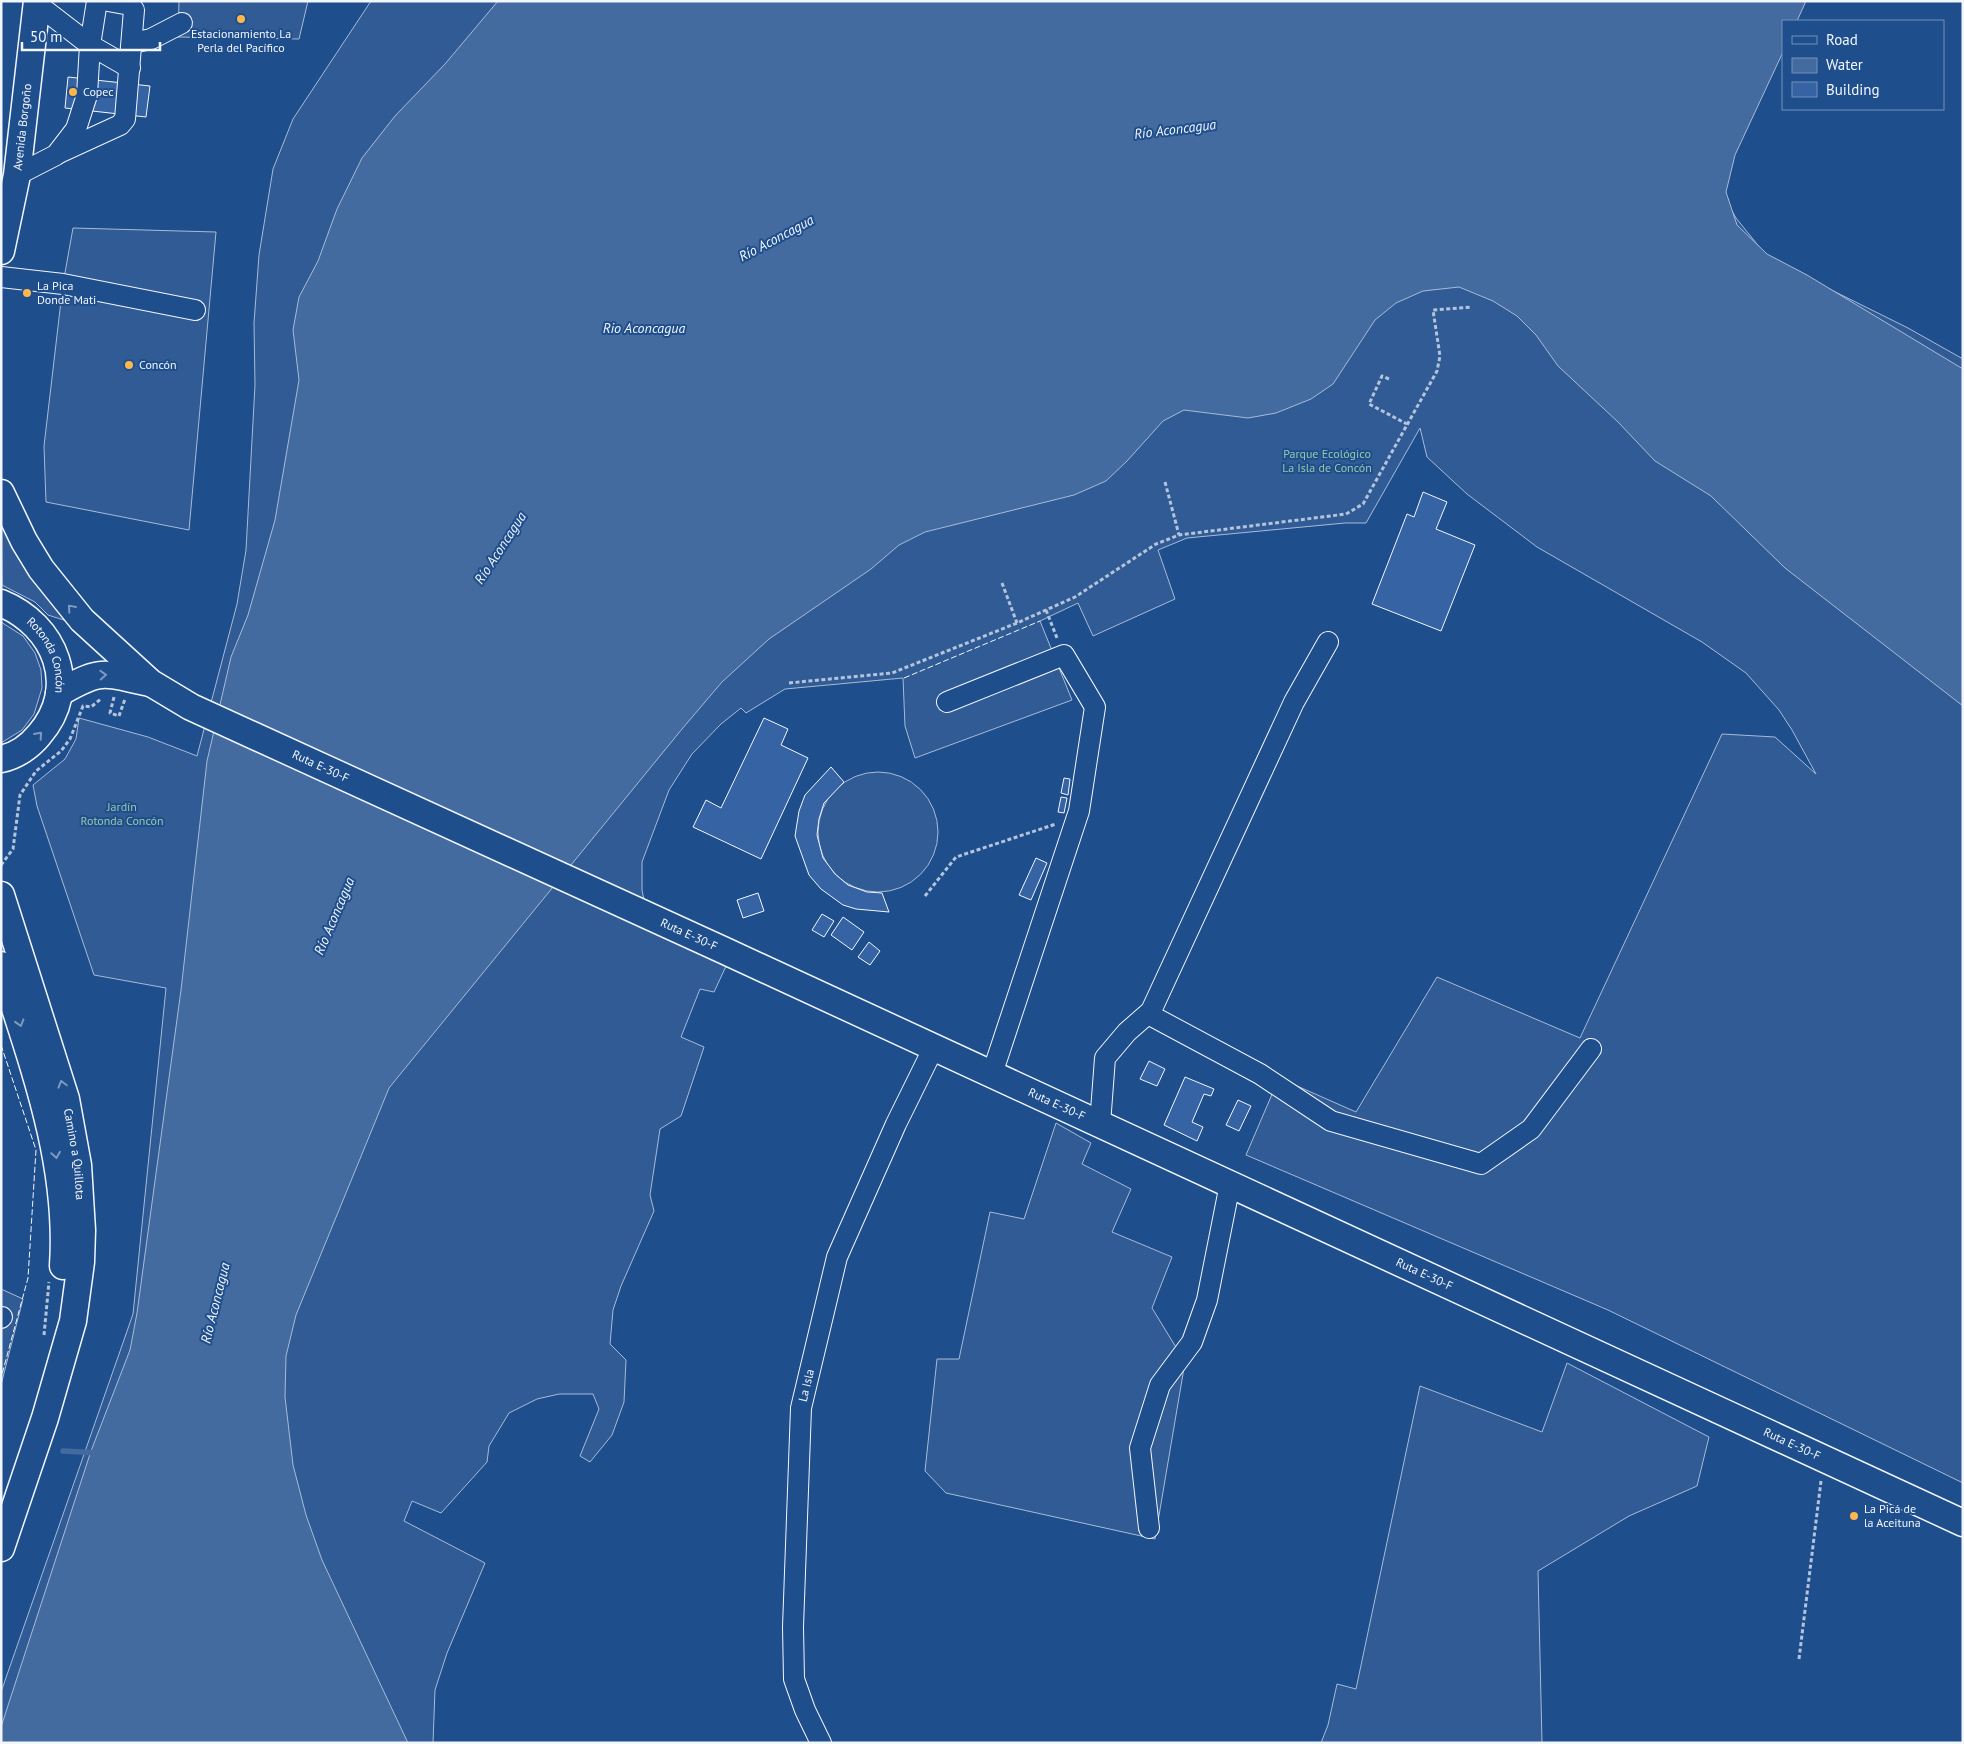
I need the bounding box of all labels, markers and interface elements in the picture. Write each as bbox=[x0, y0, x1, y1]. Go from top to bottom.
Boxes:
marker: Estacionamiento La Perla del Pacífico bbox=[235, 13, 247, 25]
scale bar bbox=[22, 20, 160, 52]
legend bbox=[1782, 20, 1944, 110]
place label: Estacionamiento La Perla del Pacífico bbox=[191, 26, 291, 55]
text: 50 m bbox=[30, 27, 63, 46]
text: Road bbox=[1826, 30, 1858, 49]
text: Water bbox=[1826, 55, 1863, 74]
text: Building bbox=[1826, 80, 1880, 99]
street label: Avenida Borgoño bbox=[10, 83, 34, 171]
place label: Copec bbox=[83, 84, 114, 99]
marker: Copec bbox=[67, 86, 79, 98]
water label: Río Aconcagua bbox=[1133, 115, 1217, 143]
water label: Río Aconcagua bbox=[735, 211, 817, 265]
place label: La Pica Donde Mati bbox=[37, 278, 96, 307]
marker: La Pica Donde Mati bbox=[21, 287, 33, 299]
water label: Rio Aconcagua bbox=[603, 319, 685, 337]
place label: Concón bbox=[139, 357, 177, 372]
marker: Concón bbox=[123, 359, 135, 371]
park label: Parque Ecológico La Isla de Concón bbox=[1282, 446, 1372, 475]
water label: Río Aconcagua bbox=[470, 508, 530, 587]
one-way arrow bbox=[68, 604, 77, 613]
street label: Rotonda Concón bbox=[24, 614, 68, 694]
one-way arrow bbox=[99, 669, 107, 680]
one-way arrow bbox=[34, 731, 43, 740]
street label: Ruta E-30-F bbox=[290, 746, 352, 785]
park label: Jardín Rotonda Concón bbox=[80, 799, 164, 828]
water label: Río Aconcagua bbox=[310, 874, 358, 957]
street label: Ruta E-30-F bbox=[658, 914, 720, 954]
one-way arrow bbox=[14, 1018, 24, 1027]
one-way arrow bbox=[58, 1081, 68, 1089]
street label: Ruta E-30-F bbox=[1026, 1084, 1088, 1123]
street label: Camino a Quillota bbox=[61, 1107, 88, 1200]
one-way arrow bbox=[50, 1151, 61, 1159]
street label: Ruta E-30-F bbox=[1394, 1254, 1455, 1293]
water label: Río Aconcagua bbox=[196, 1261, 234, 1345]
street label: La Isla bbox=[795, 1367, 817, 1403]
street label: Ruta E-30-F bbox=[1761, 1424, 1823, 1463]
place label: La Picá de la Aceituna bbox=[1864, 1501, 1921, 1530]
marker: La Picá de la Aceituna bbox=[1848, 1510, 1860, 1522]

